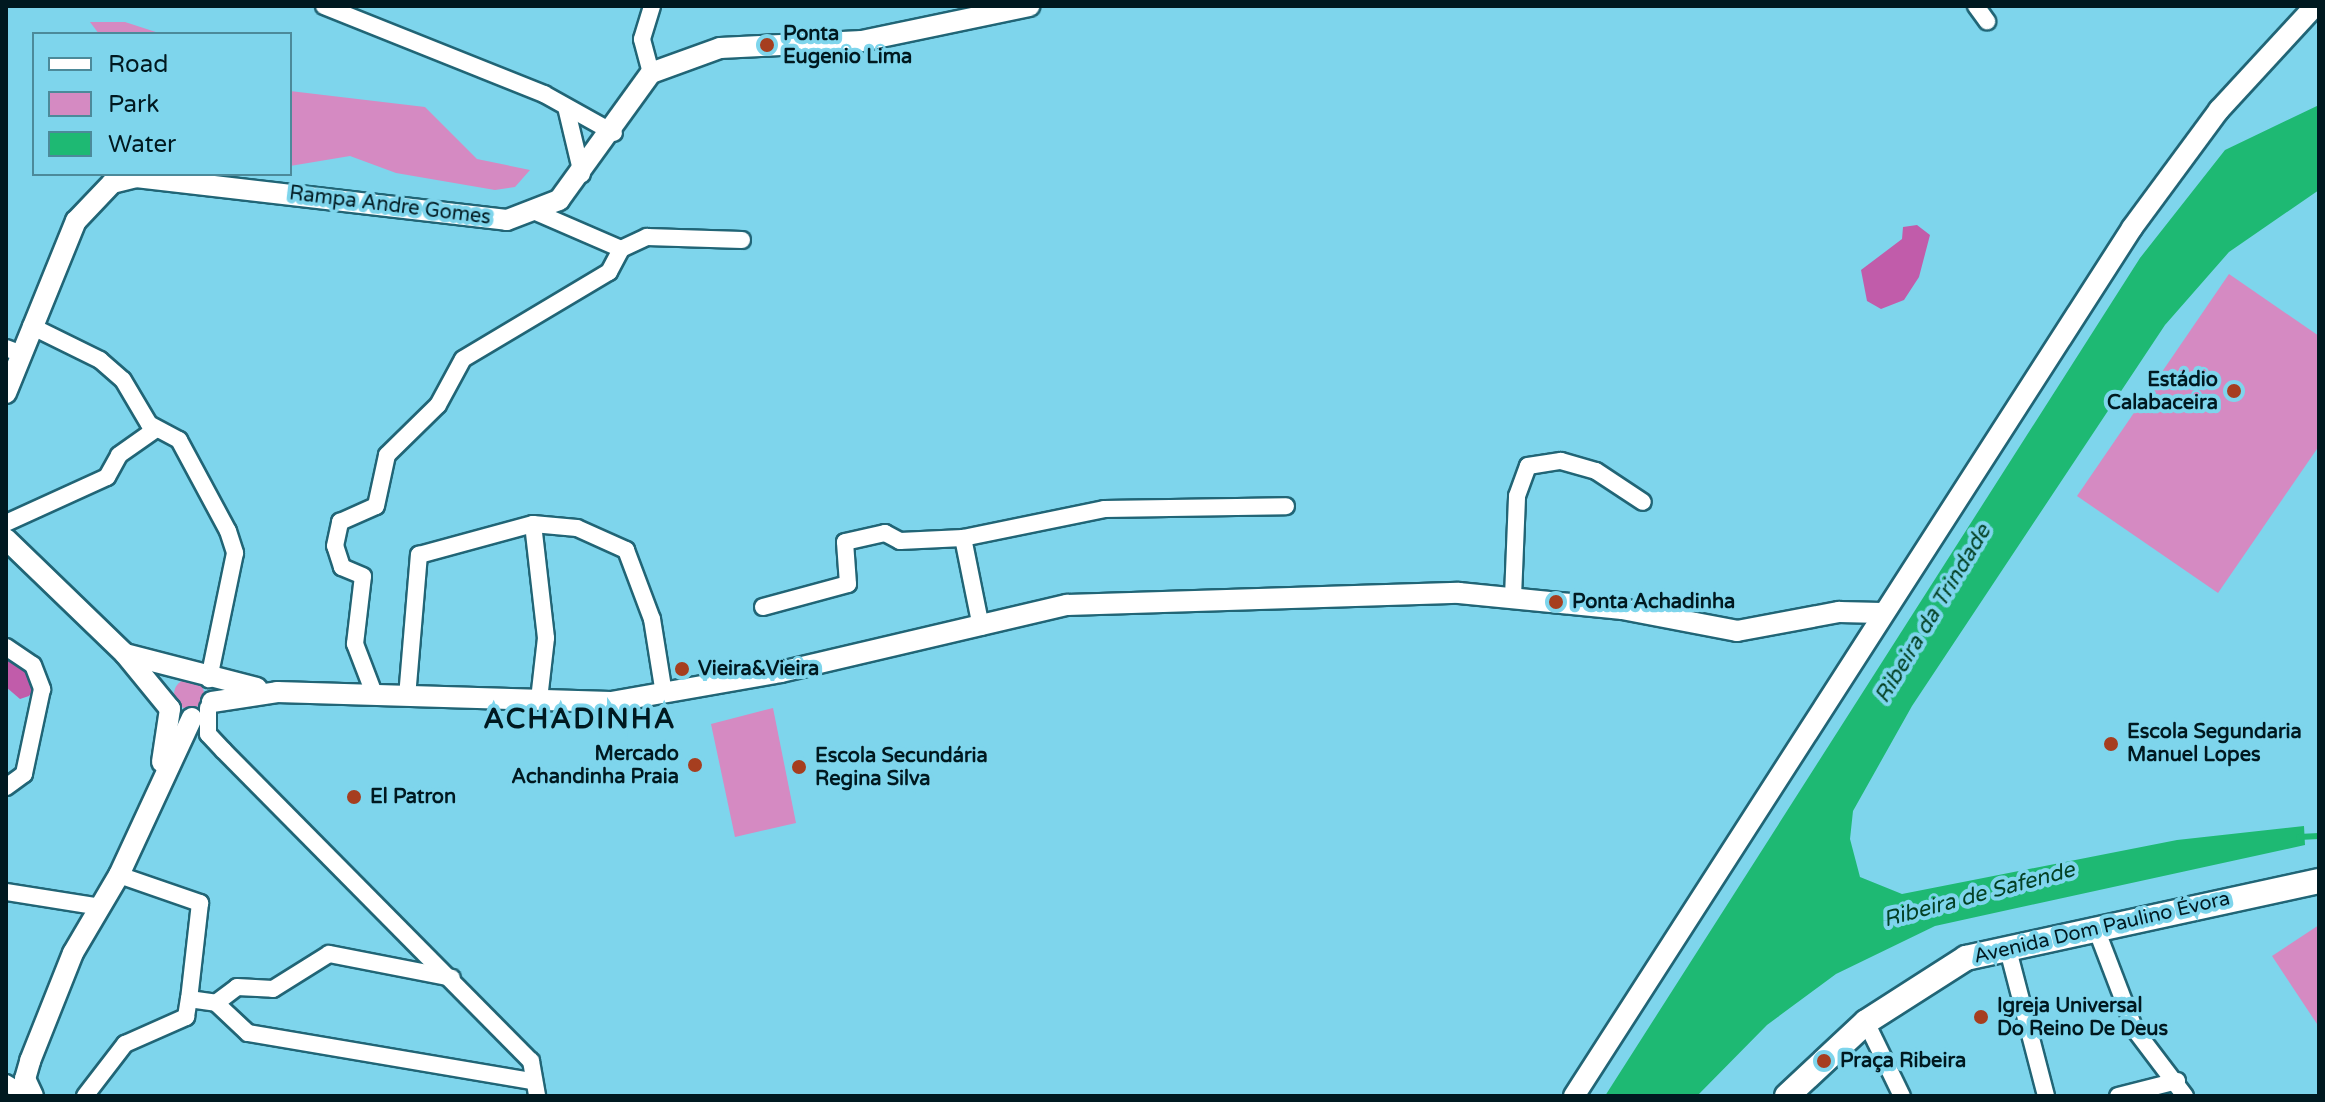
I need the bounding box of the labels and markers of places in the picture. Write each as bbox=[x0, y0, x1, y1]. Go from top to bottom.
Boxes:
place label: Ponta Eugenio Lima bbox=[783, 22, 912, 69]
marker: Ponta Eugenio Lima bbox=[758, 36, 776, 54]
place label: Estádio Calabaceira bbox=[2107, 368, 2218, 415]
marker: Estádio Calabaceira bbox=[2225, 382, 2243, 400]
place label: Ponta Achadinha bbox=[1572, 590, 1735, 614]
marker: Ponta Achadinha bbox=[1547, 593, 1565, 611]
place label: Vieira&Vieira bbox=[698, 657, 819, 681]
marker: Vieira&Vieira bbox=[673, 660, 691, 678]
place label: Escola Segundaria Manuel Lopes bbox=[2127, 720, 2302, 767]
marker: Escola Segundaria Manuel Lopes bbox=[2102, 735, 2120, 753]
place label: Mercado Achandinha Praia bbox=[511, 742, 679, 789]
place label: Escola Secundária Regina Silva bbox=[815, 744, 988, 791]
marker: Mercado Achandinha Praia bbox=[686, 756, 704, 774]
marker: Escola Secundária Regina Silva bbox=[790, 758, 808, 776]
place label: El Patron bbox=[370, 785, 456, 809]
marker: El Patron bbox=[345, 788, 363, 806]
place label: Igreja Universal Do Reino De Deus bbox=[1997, 994, 2168, 1041]
marker: Igreja Universal Do Reino De Deus bbox=[1972, 1008, 1990, 1026]
place label: Praça Ribeira bbox=[1840, 1049, 1966, 1073]
marker: Praça Ribeira bbox=[1815, 1052, 1833, 1070]

